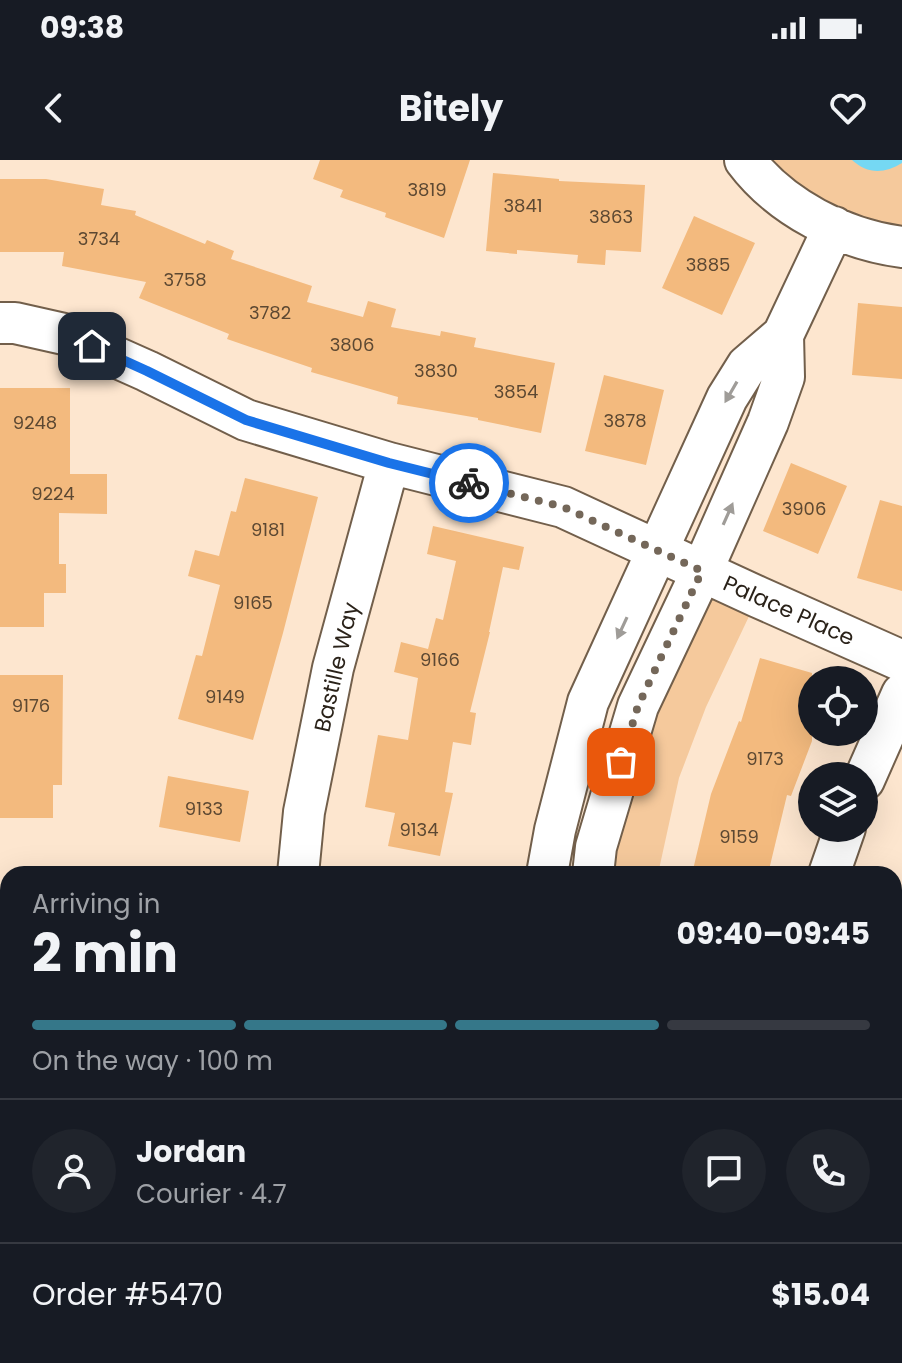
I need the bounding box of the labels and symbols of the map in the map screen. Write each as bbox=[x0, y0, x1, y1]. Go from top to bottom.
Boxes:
house number: 3819 bbox=[407, 177, 447, 202]
house number: 3841 bbox=[503, 193, 543, 218]
house number: 3863 bbox=[589, 204, 633, 229]
house number: 3734 bbox=[78, 226, 120, 251]
house number: 3885 bbox=[686, 252, 730, 277]
house number: 3758 bbox=[163, 267, 207, 292]
house number: 3782 bbox=[249, 300, 291, 325]
pin bbox=[58, 312, 126, 380]
house number: 3806 bbox=[330, 332, 374, 357]
house number: 3830 bbox=[414, 358, 458, 383]
house number: 3854 bbox=[494, 379, 538, 404]
one-way arrow bbox=[724, 381, 738, 403]
house number: 3878 bbox=[603, 408, 647, 433]
house number: 9248 bbox=[13, 410, 57, 435]
courier bbox=[429, 443, 509, 523]
house number: 9224 bbox=[31, 481, 75, 506]
house number: 3906 bbox=[782, 496, 826, 521]
one-way arrow bbox=[721, 502, 734, 526]
house number: 9181 bbox=[251, 517, 285, 542]
street label: Palace Place bbox=[718, 568, 859, 653]
house number: 9165 bbox=[233, 590, 273, 615]
street label: Bastille Way bbox=[306, 599, 367, 735]
one-way arrow bbox=[615, 616, 629, 639]
house number: 9166 bbox=[420, 647, 460, 672]
house number: 9149 bbox=[205, 684, 245, 709]
house number: 9176 bbox=[12, 693, 50, 718]
pin bbox=[587, 728, 655, 796]
house number: 9173 bbox=[746, 746, 784, 771]
house number: 9133 bbox=[185, 796, 223, 821]
house number: 9134 bbox=[399, 817, 439, 842]
house number: 9159 bbox=[719, 824, 759, 849]

